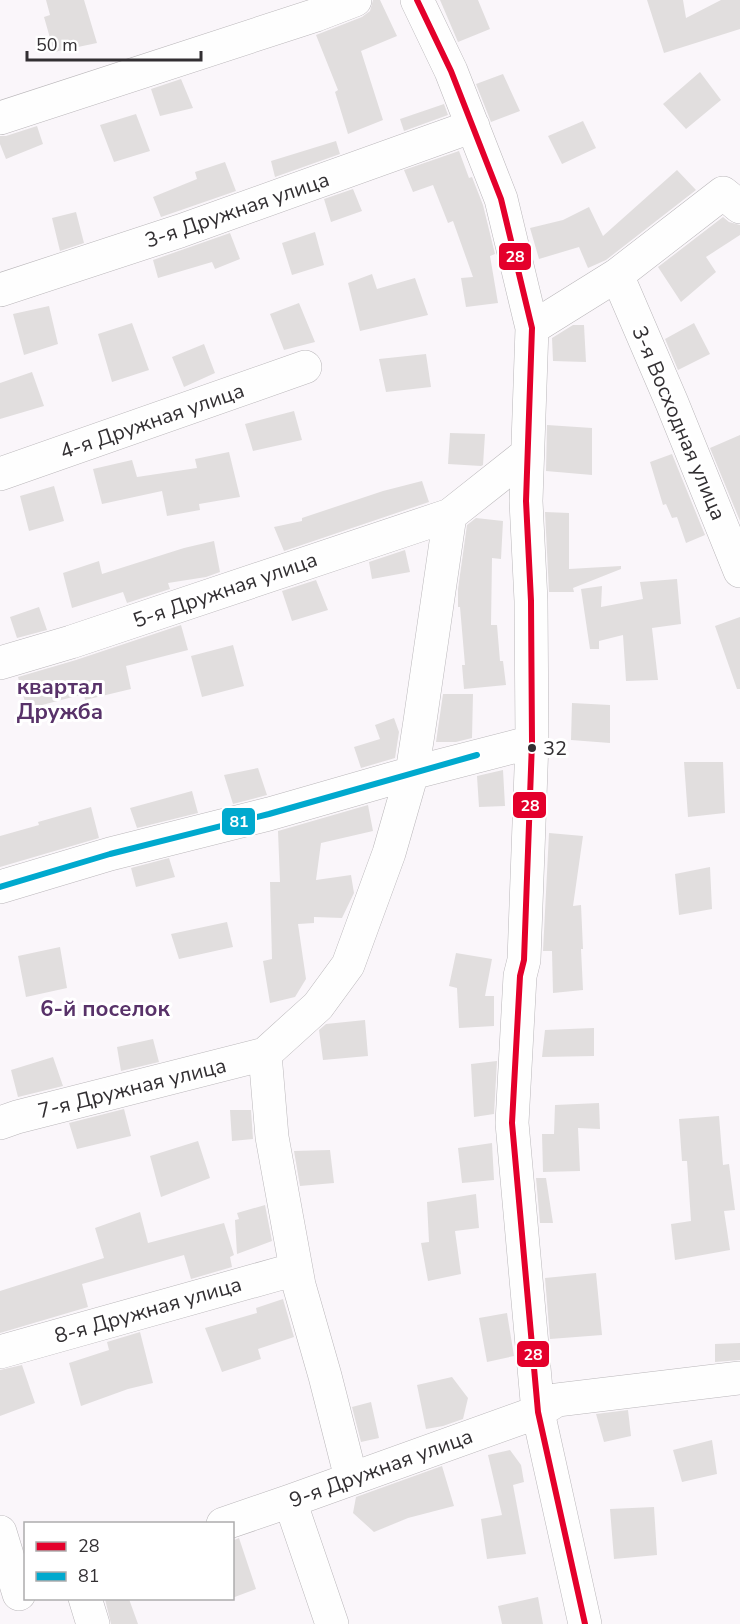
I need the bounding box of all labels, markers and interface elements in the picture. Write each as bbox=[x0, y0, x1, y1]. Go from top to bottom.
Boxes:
scale bar bbox=[27, 24, 201, 62]
text: 50 m bbox=[36, 33, 78, 57]
street label: 3-я Дружная улица bbox=[141, 165, 333, 255]
line badge: 28 bbox=[498, 242, 532, 271]
text: 28 bbox=[505, 246, 525, 268]
street label: 3-я Восходная улица bbox=[625, 322, 733, 524]
street label: 4-я Дружная улица bbox=[56, 376, 248, 466]
street label: 5-я Дружная улица bbox=[129, 545, 321, 635]
district label: квартал Дружба bbox=[17, 672, 103, 727]
place label: 32 bbox=[543, 735, 567, 762]
marker: 32 bbox=[526, 742, 538, 754]
line badge: 28 bbox=[512, 791, 547, 819]
text: 28 bbox=[520, 795, 540, 817]
line badge: 81 bbox=[221, 807, 256, 836]
text: 81 bbox=[229, 811, 249, 833]
district label: 6-й поселок bbox=[40, 994, 170, 1024]
street label: 7-я Дружная улица bbox=[35, 1051, 229, 1125]
street label: 8-я Дружная улица bbox=[51, 1270, 245, 1350]
line badge: 28 bbox=[516, 1340, 550, 1368]
text: 28 bbox=[523, 1344, 543, 1366]
street label: 9-я Дружная улица bbox=[285, 1422, 477, 1514]
legend bbox=[24, 1522, 234, 1600]
text: 28 bbox=[78, 1534, 100, 1558]
text: 81 bbox=[78, 1564, 100, 1588]

